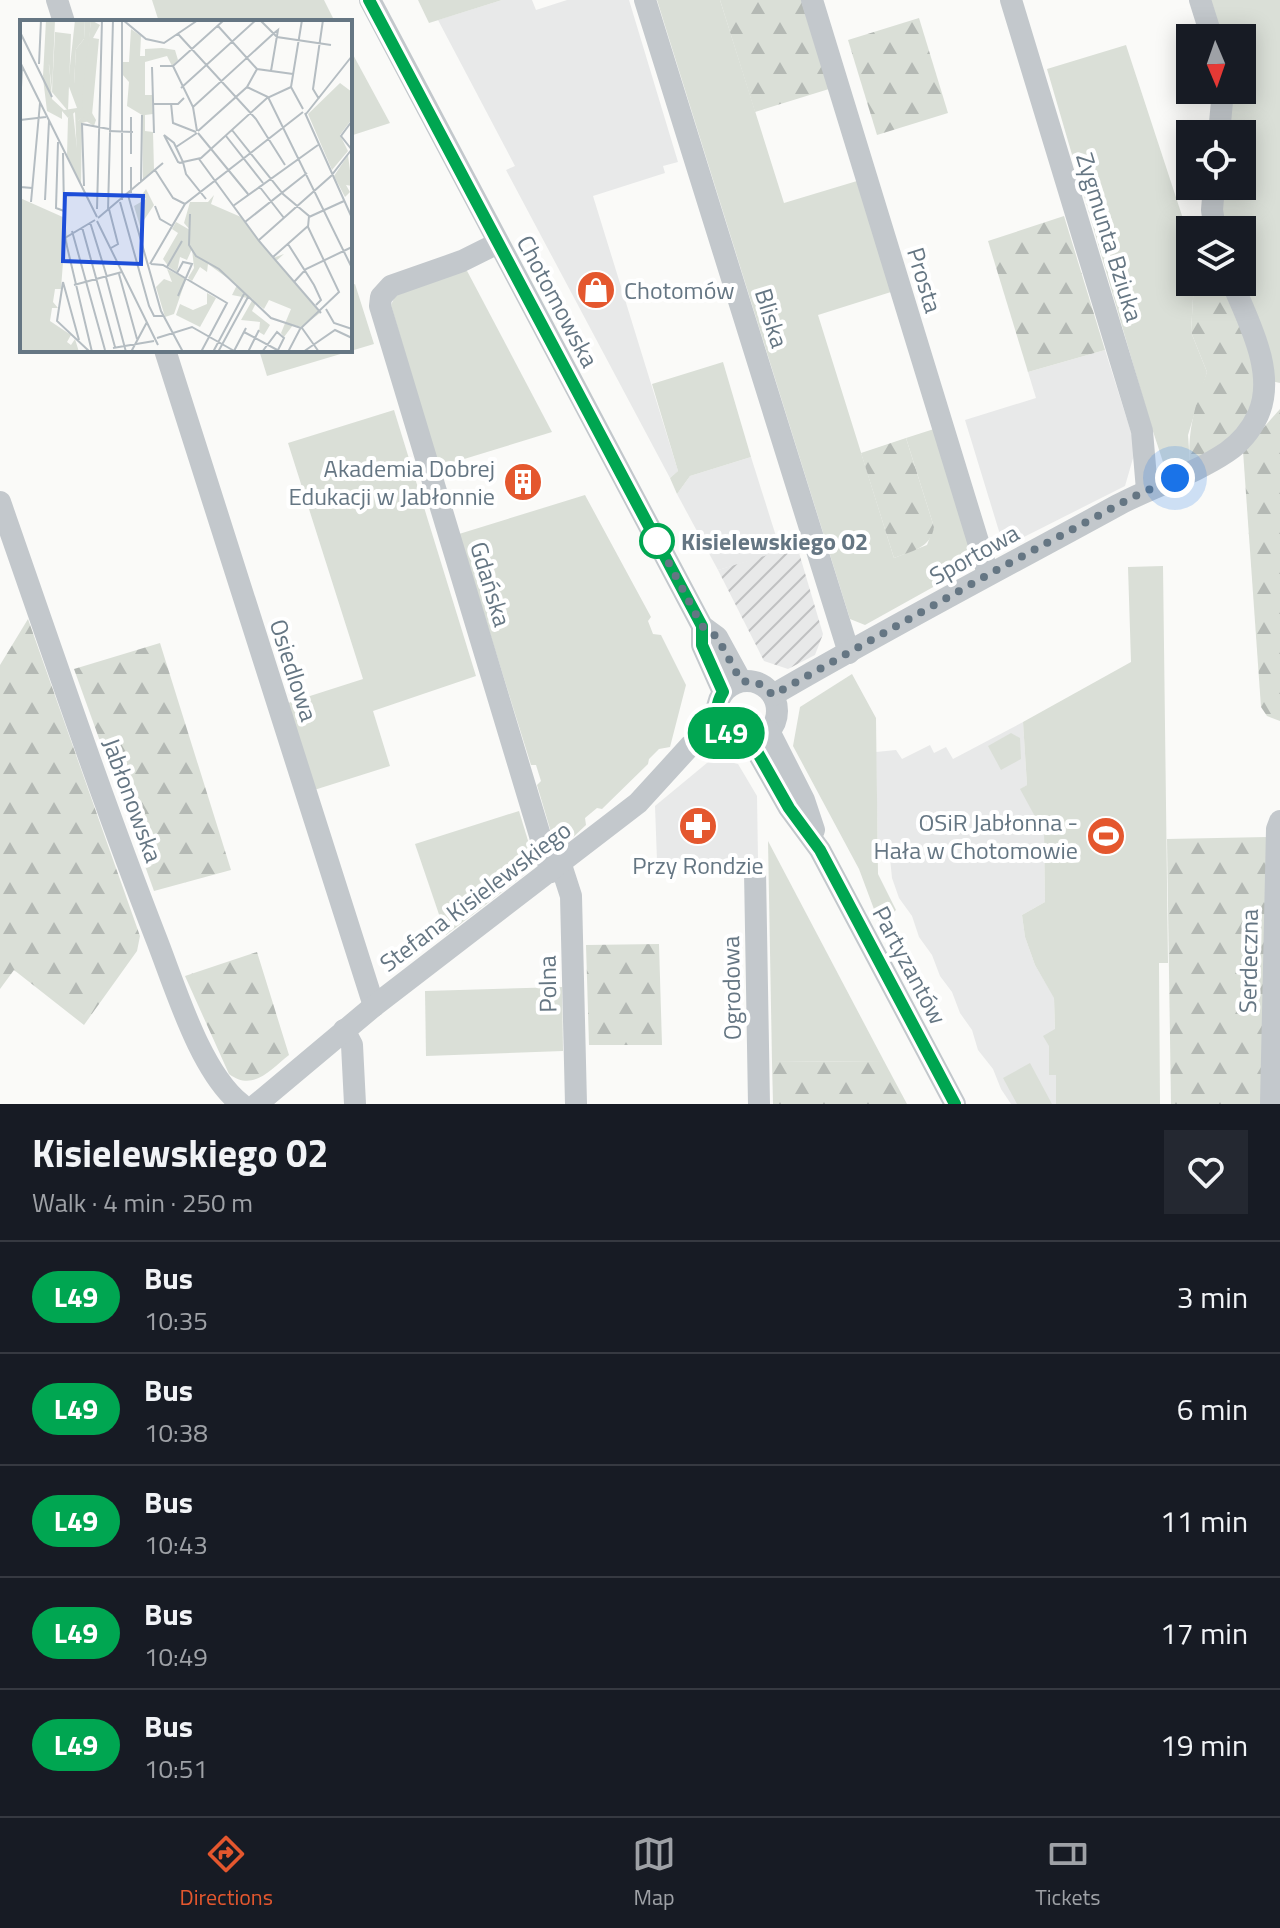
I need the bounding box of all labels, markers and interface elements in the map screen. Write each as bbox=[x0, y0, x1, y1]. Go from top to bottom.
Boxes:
inset map bbox=[20, 20, 352, 352]
north arrow bbox=[1176, 24, 1256, 104]
map controls bbox=[1176, 24, 1256, 296]
button: locate bbox=[1176, 120, 1256, 200]
street label: Zygmunta Bziuka bbox=[1067, 148, 1153, 326]
button: layers bbox=[1176, 216, 1256, 296]
street label: Chotomowska bbox=[508, 229, 608, 373]
street label: Prosta bbox=[898, 243, 952, 317]
shop icon: Chotomów bbox=[575, 269, 617, 311]
place label: Chotomów bbox=[624, 272, 735, 308]
street label: Bliska bbox=[746, 284, 798, 352]
place label: Akademia Dobrej Edukacji w Jabłonnie bbox=[288, 450, 495, 514]
your location bbox=[1155, 458, 1195, 498]
building icon: Akademia Dobrej Edukacji w Jabłonnie bbox=[502, 461, 544, 503]
street label: Sportowa bbox=[922, 515, 1026, 593]
place label: Kisielewskiego 02 bbox=[681, 523, 868, 559]
marker: Kisielewskiego 02 bbox=[640, 524, 674, 558]
street label: Gdańska bbox=[461, 537, 521, 631]
street label: Osiedlowa bbox=[261, 614, 327, 726]
line badge: L49 bbox=[680, 707, 772, 759]
text: L49 bbox=[704, 711, 748, 754]
street label: Jabłonowska bbox=[94, 733, 172, 867]
place label: OSiR Jabłonna - Hała w Chotomowie bbox=[874, 804, 1078, 868]
pharmacy icon: Przy Rondzie bbox=[677, 805, 719, 847]
street label: Stefana Kisielewskiego bbox=[372, 812, 578, 980]
sports icon: OSiR Jabłonna - Hała w Chotomowie bbox=[1085, 815, 1127, 857]
place label: Przy Rondzie bbox=[632, 847, 764, 883]
street label: Partyzantów bbox=[864, 899, 956, 1031]
street label: Serdeczna bbox=[1229, 909, 1267, 1013]
street label: Ogrodowa bbox=[712, 936, 750, 1040]
street label: Polna bbox=[529, 955, 565, 1013]
text: Kisielewskiego 02 bbox=[32, 1124, 329, 1182]
button: heart bbox=[1164, 1130, 1248, 1214]
text: Walk · 4 min · 250 m bbox=[32, 1183, 253, 1222]
text: Bus bbox=[144, 1255, 193, 1301]
text: 3 min bbox=[1177, 1274, 1248, 1320]
text: L49 bbox=[54, 1275, 98, 1318]
text: 10:35 bbox=[144, 1301, 208, 1340]
text: Bus bbox=[144, 1367, 193, 1413]
text: 6 min bbox=[1177, 1386, 1248, 1432]
text: L49 bbox=[54, 1387, 98, 1430]
text: 10:38 bbox=[144, 1413, 208, 1452]
text: Bus bbox=[144, 1479, 193, 1525]
text: 11 min bbox=[1160, 1498, 1248, 1544]
text: L49 bbox=[54, 1499, 98, 1542]
text: 10:43 bbox=[144, 1525, 208, 1564]
text: Bus bbox=[144, 1591, 193, 1637]
text: 17 min bbox=[1160, 1610, 1248, 1656]
text: L49 bbox=[54, 1611, 98, 1654]
text: 10:49 bbox=[144, 1637, 208, 1676]
text: Bus bbox=[144, 1703, 193, 1749]
text: 19 min bbox=[1160, 1722, 1248, 1768]
text: L49 bbox=[54, 1723, 98, 1766]
text: 10:51 bbox=[144, 1749, 208, 1788]
tab: Directions bbox=[180, 1832, 273, 1914]
tab: Map bbox=[632, 1832, 676, 1914]
tab: Tickets bbox=[1035, 1832, 1100, 1914]

